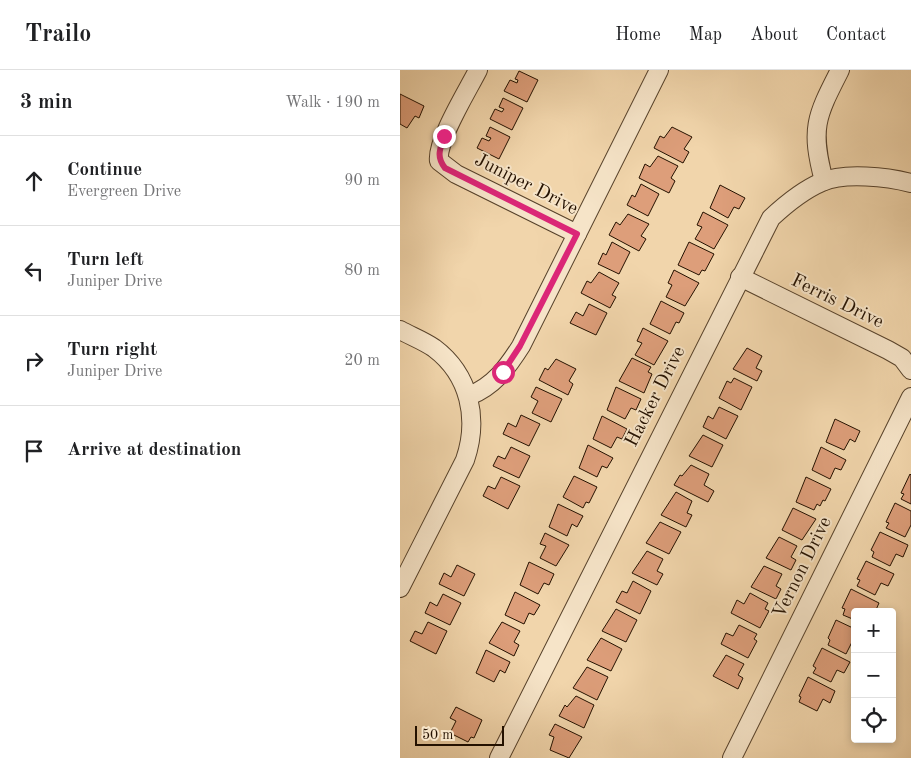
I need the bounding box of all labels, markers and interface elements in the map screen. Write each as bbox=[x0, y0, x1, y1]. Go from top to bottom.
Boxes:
text: Trailo bbox=[25, 23, 91, 47]
text: Home bbox=[615, 26, 661, 44]
text: Map bbox=[689, 26, 722, 44]
text: About bbox=[750, 26, 798, 44]
text: Contact bbox=[826, 26, 886, 44]
text: 3 min bbox=[20, 92, 73, 113]
text: Walk · 190 m bbox=[285, 95, 380, 111]
route end bbox=[433, 125, 456, 148]
street label: Juniper Drive bbox=[471, 151, 581, 219]
text: Continue bbox=[67, 161, 142, 180]
icon: ahead bbox=[20, 167, 48, 195]
text: 90 m bbox=[344, 173, 380, 189]
text: Evergreen Drive bbox=[67, 184, 181, 200]
text: Turn left bbox=[67, 251, 144, 270]
icon: left bbox=[20, 257, 48, 285]
text: 80 m bbox=[344, 263, 380, 279]
street label: Ferris Drive bbox=[788, 272, 886, 332]
text: Juniper Drive bbox=[67, 274, 162, 290]
text: Turn right bbox=[67, 341, 157, 360]
street label: Hacker Drive bbox=[623, 344, 689, 450]
icon: right bbox=[20, 347, 48, 375]
text: 20 m bbox=[344, 353, 380, 369]
route start bbox=[492, 361, 515, 384]
text: Juniper Drive bbox=[67, 364, 162, 380]
icon: arrive bbox=[20, 437, 48, 465]
text: Arrive at destination bbox=[67, 441, 241, 460]
street label: Vernon Drive bbox=[770, 514, 836, 622]
map controls bbox=[851, 608, 896, 743]
button: + bbox=[851, 608, 896, 653]
button: − bbox=[851, 653, 896, 698]
button: locate bbox=[851, 698, 896, 743]
scale bar bbox=[415, 723, 504, 746]
text: 50 m bbox=[422, 728, 453, 742]

